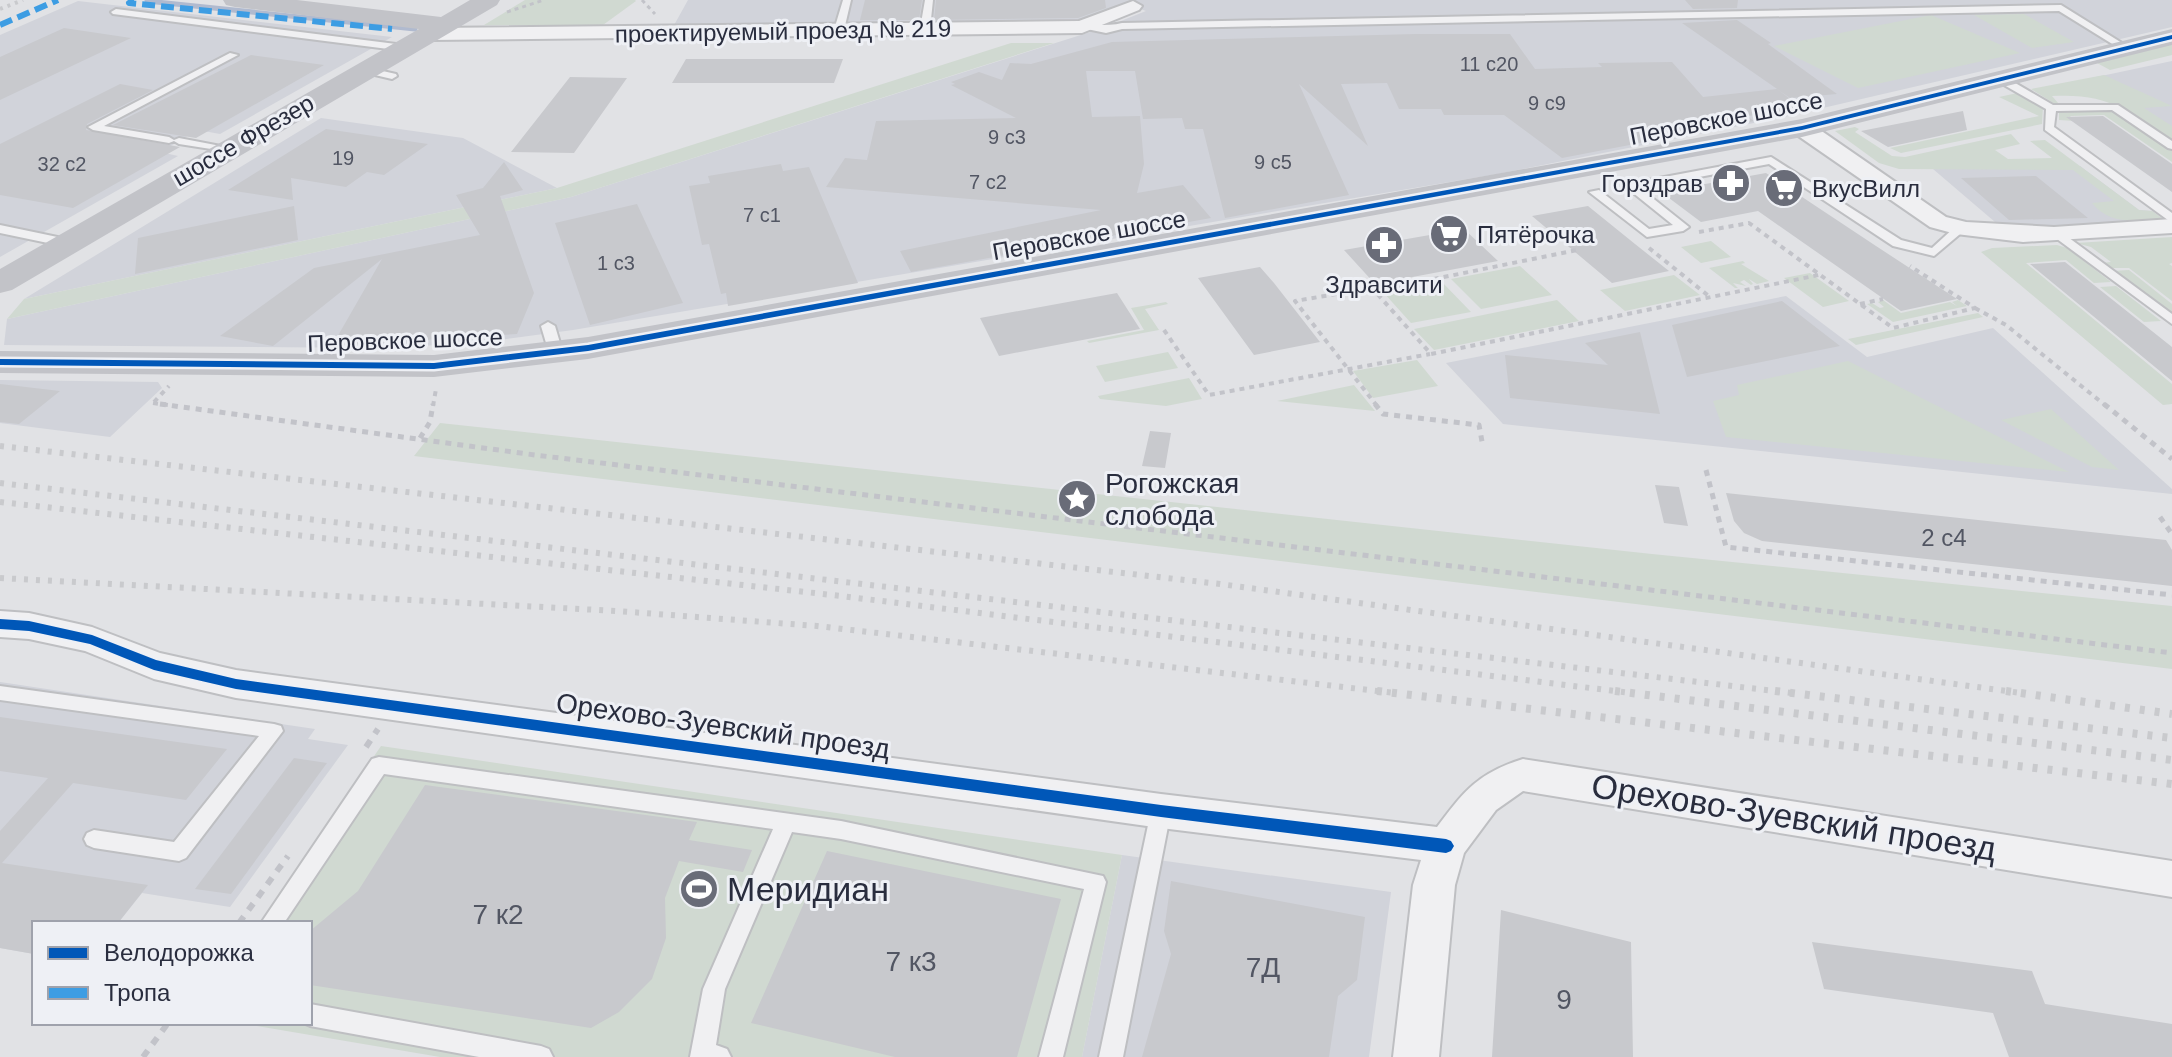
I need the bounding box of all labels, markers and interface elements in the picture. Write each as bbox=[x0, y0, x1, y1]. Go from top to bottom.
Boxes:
street label: проектируемый проезд № 219 bbox=[615, 15, 951, 47]
house number: 11 с20 bbox=[1460, 53, 1518, 75]
street label: Перовское шоссе bbox=[1627, 86, 1825, 150]
street label: шоссе Фрезер bbox=[168, 89, 318, 191]
house number: 9 с9 bbox=[1528, 92, 1566, 114]
house number: 9 с3 bbox=[988, 126, 1026, 148]
house number: 19 bbox=[332, 147, 354, 169]
house number: 9 с5 bbox=[1254, 151, 1292, 173]
house number: 32 с2 bbox=[38, 153, 86, 175]
pharmacy icon: Горздрав bbox=[1710, 162, 1752, 204]
supermarket icon: ВкусВилл bbox=[1763, 167, 1805, 209]
place label: Горздрав bbox=[1601, 170, 1703, 197]
house number: 7 с2 bbox=[969, 171, 1007, 193]
place label: ВкусВилл bbox=[1812, 175, 1920, 202]
house number: 7 с1 bbox=[743, 204, 781, 226]
street label: Перовское шоссе bbox=[990, 205, 1188, 265]
supermarket icon: Пятёрочка bbox=[1428, 213, 1470, 255]
place label: Пятёрочка bbox=[1477, 221, 1595, 248]
pharmacy icon: Здравсити bbox=[1363, 224, 1405, 266]
house number: 1 с3 bbox=[597, 252, 635, 274]
place label: Здравсити bbox=[1325, 271, 1443, 298]
street label: Перовское шоссе bbox=[307, 323, 503, 357]
place label: Рогожская слобода bbox=[1105, 468, 1239, 531]
place icon: Рогожская слобода bbox=[1056, 478, 1098, 520]
house number: 2 с4 bbox=[1921, 524, 1967, 551]
street label: Орехово-Зуевский проезд bbox=[554, 687, 892, 765]
street label: Орехово-Зуевский проезд bbox=[1589, 766, 1999, 868]
sports icon: Меридиан bbox=[678, 868, 720, 910]
place label: Меридиан bbox=[727, 870, 889, 908]
house number: 7 к2 bbox=[472, 899, 524, 930]
legend bbox=[32, 921, 312, 1025]
text: Велодорожка bbox=[104, 939, 255, 966]
house number: 7 к3 bbox=[885, 946, 937, 977]
house number: 7Д bbox=[1246, 952, 1280, 983]
text: Тропа bbox=[104, 979, 171, 1006]
house number: 9 bbox=[1556, 984, 1572, 1015]

